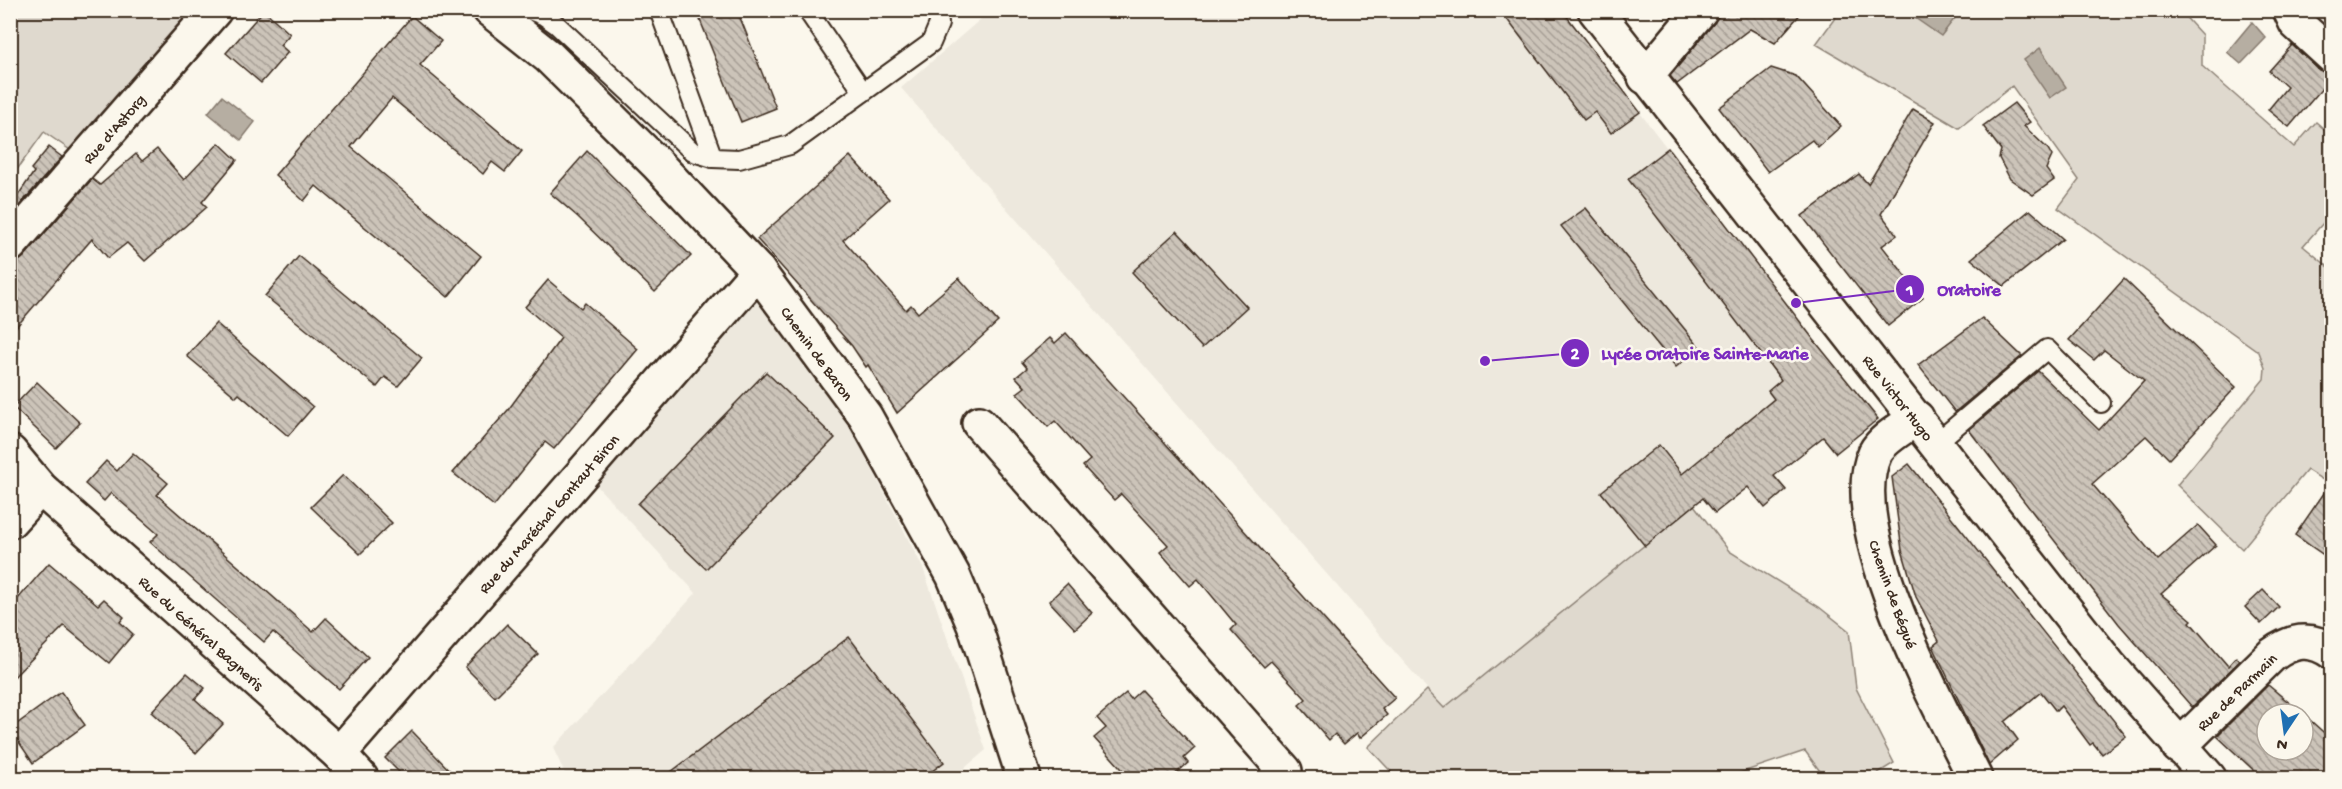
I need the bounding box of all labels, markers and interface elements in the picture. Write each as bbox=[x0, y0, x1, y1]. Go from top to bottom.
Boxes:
street label: Rue d'Astorg bbox=[80, 91, 151, 169]
callout: Oratoire bbox=[1895, 271, 2013, 307]
text: 1 bbox=[1905, 281, 1914, 302]
text: Oratoire bbox=[1937, 281, 2001, 302]
street label: Chemin de Baron bbox=[775, 304, 856, 406]
callout: Lycée Oratoire Sainte-Marie bbox=[1560, 335, 1821, 371]
text: 2 bbox=[1571, 345, 1580, 366]
text: Lycée Oratoire Sainte-Marie bbox=[1601, 345, 1809, 366]
street label: Rue Victor Hugo bbox=[1857, 352, 1936, 446]
street label: Rue du Maréchal Gontaut Biron bbox=[476, 431, 625, 599]
street label: Chemin de Bégué bbox=[1862, 538, 1919, 653]
street label: Rue du Général Bagneris bbox=[133, 573, 267, 697]
street label: Rue de Parmain bbox=[2194, 650, 2283, 736]
north arrow bbox=[2255, 702, 2315, 762]
text: N bbox=[2275, 733, 2290, 754]

